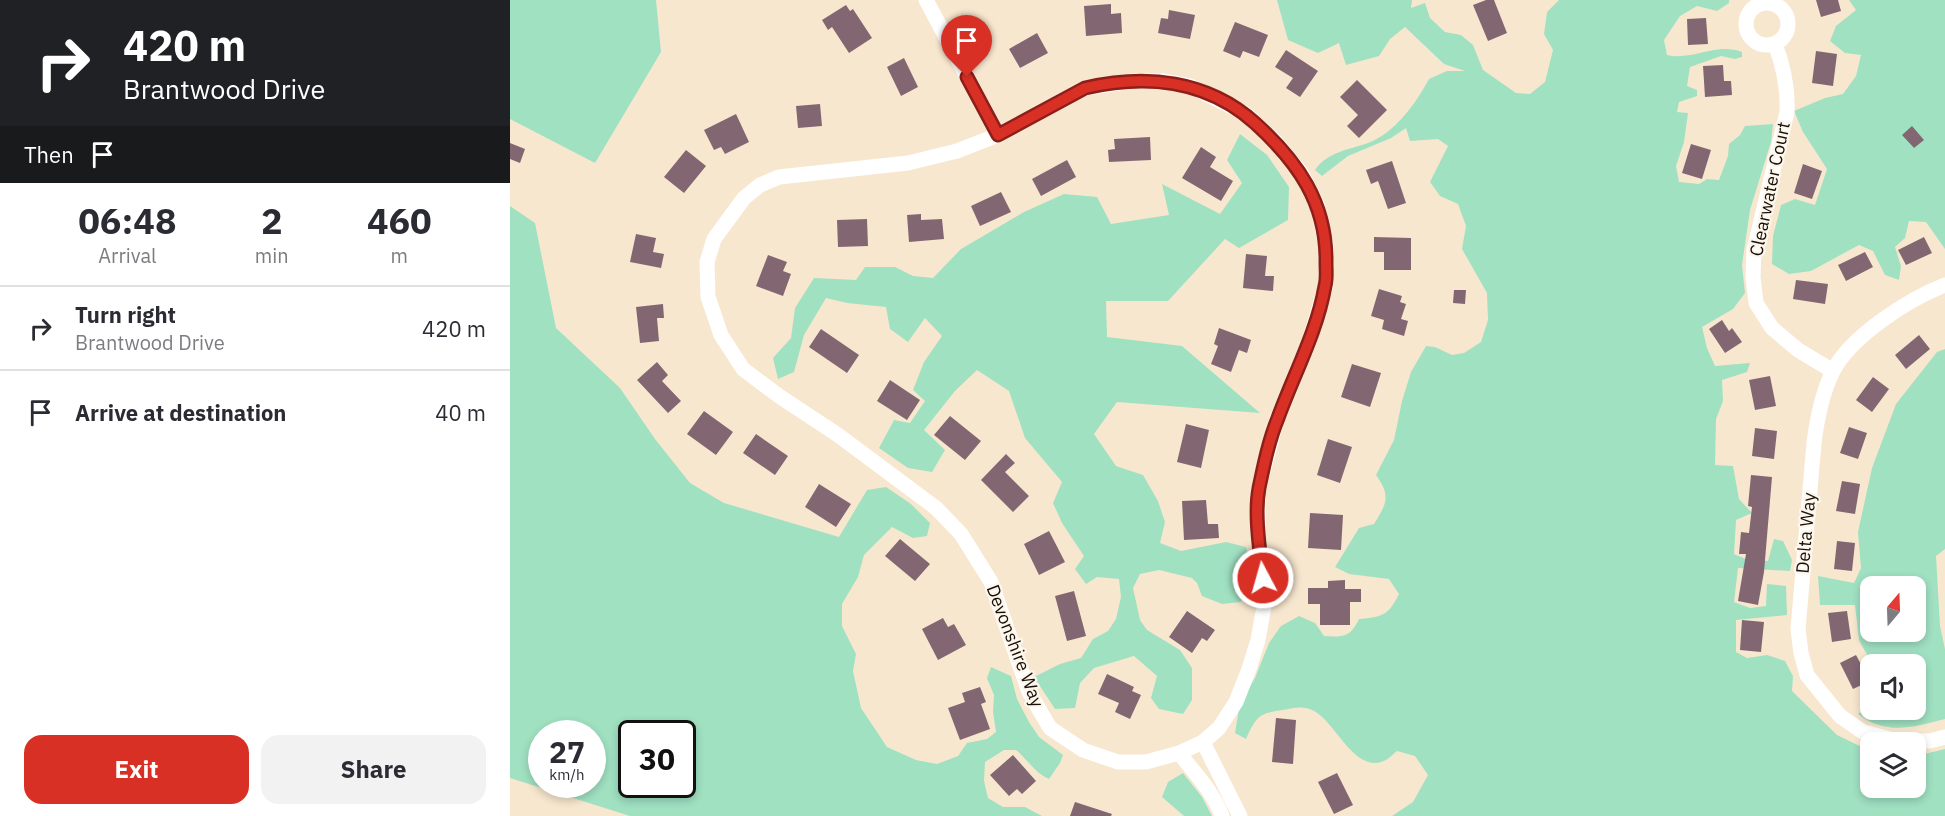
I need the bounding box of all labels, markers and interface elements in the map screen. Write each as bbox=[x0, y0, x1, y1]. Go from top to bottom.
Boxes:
pin bbox=[941, 15, 992, 77]
text: 420 m bbox=[123, 18, 246, 73]
icon: right bbox=[24, 24, 102, 102]
icon: arrive bbox=[950, 24, 983, 57]
text: Brantwood Drive bbox=[123, 71, 325, 106]
street label: Clearwater Court bbox=[1744, 120, 1795, 258]
icon: arrive bbox=[86, 138, 119, 171]
text: Then bbox=[24, 140, 74, 169]
text: 06:48 bbox=[78, 197, 177, 244]
text: 2 bbox=[261, 197, 283, 244]
text: 460 bbox=[367, 197, 432, 244]
text: Arrival bbox=[98, 242, 157, 269]
text: min bbox=[255, 242, 289, 269]
text: m bbox=[391, 242, 408, 269]
text: Turn right bbox=[75, 300, 176, 329]
icon: right bbox=[24, 312, 57, 345]
text: 420 m bbox=[422, 314, 486, 343]
text: Brantwood Drive bbox=[75, 329, 225, 356]
icon: arrive bbox=[24, 396, 57, 429]
text: Arrive at destination bbox=[75, 398, 286, 427]
text: 40 m bbox=[435, 398, 486, 427]
street label: Delta Way bbox=[1791, 491, 1821, 574]
position arrow bbox=[1231, 546, 1295, 610]
north arrow bbox=[1860, 576, 1926, 642]
map controls bbox=[1860, 576, 1926, 798]
street label: Devonshire Way bbox=[982, 581, 1049, 710]
button: sound bbox=[1860, 654, 1926, 720]
speed limit sign: 30 bbox=[618, 720, 696, 798]
text: 27 bbox=[549, 732, 585, 771]
button: layers bbox=[1860, 732, 1926, 798]
button: Exit bbox=[24, 735, 249, 804]
button: Share bbox=[261, 735, 486, 804]
text: km/h bbox=[549, 765, 585, 784]

